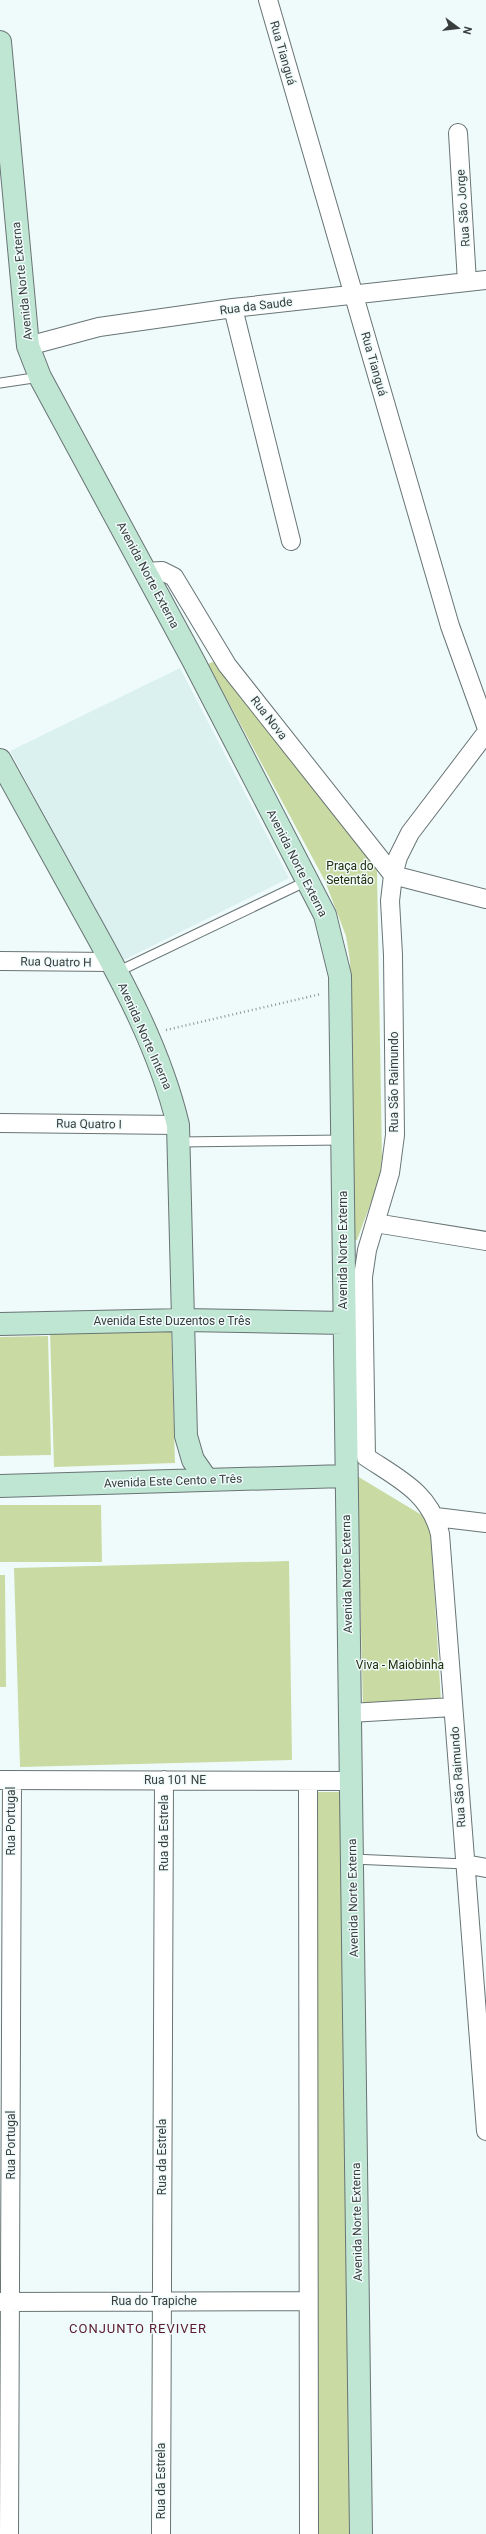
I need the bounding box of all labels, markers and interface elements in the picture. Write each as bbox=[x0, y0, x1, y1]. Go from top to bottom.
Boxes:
north arrow bbox=[438, 8, 478, 48]
street label: Rua Tianguá bbox=[267, 19, 299, 87]
text: N bbox=[460, 25, 474, 36]
street label: Rua São Jorge bbox=[453, 169, 473, 247]
street label: Avenida Norte Externa bbox=[9, 221, 35, 341]
street label: Rua da Saude bbox=[219, 295, 293, 317]
street label: Rua Tianguá bbox=[358, 330, 390, 398]
street label: Avenida Norte Externa bbox=[114, 519, 182, 631]
street label: Rua Nova bbox=[248, 694, 290, 742]
street label: Avenida Norte Externa bbox=[264, 807, 330, 919]
park label: Praça do Setentão bbox=[326, 859, 374, 887]
street label: Rua Quatro H bbox=[20, 954, 92, 970]
street label: Avenida Norte Interna bbox=[115, 980, 175, 1092]
street label: Rua São Raimundo bbox=[387, 1031, 401, 1133]
street label: Rua Quatro I bbox=[56, 1116, 122, 1132]
street label: Avenida Norte Externa bbox=[336, 1191, 350, 1309]
street label: Avenida Este Duzentos e Três bbox=[93, 1314, 251, 1328]
street label: Avenida Este Cento e Três bbox=[104, 1472, 242, 1490]
street label: Avenida Norte Externa bbox=[339, 1515, 355, 1633]
park label: Viva - Maiobinha bbox=[356, 1658, 444, 1672]
street label: Rua São Raimundo bbox=[447, 1726, 469, 1828]
street label: Rua 101 NE bbox=[144, 1773, 206, 1787]
street label: Rua Portugal bbox=[4, 1787, 18, 1855]
street label: Rua da Estrela bbox=[157, 1795, 171, 1871]
street label: Avenida Norte Externa bbox=[345, 1839, 361, 1957]
street label: Rua Portugal bbox=[4, 2111, 18, 2179]
street label: Rua da Estrela bbox=[155, 2119, 169, 2195]
street label: Avenida Norte Externa bbox=[349, 2163, 365, 2281]
street label: Rua do Trapiche bbox=[111, 2294, 197, 2308]
district label: CONJUNTO REVIVER bbox=[69, 2321, 207, 2336]
street label: Rua da Estrela bbox=[154, 2443, 168, 2519]

